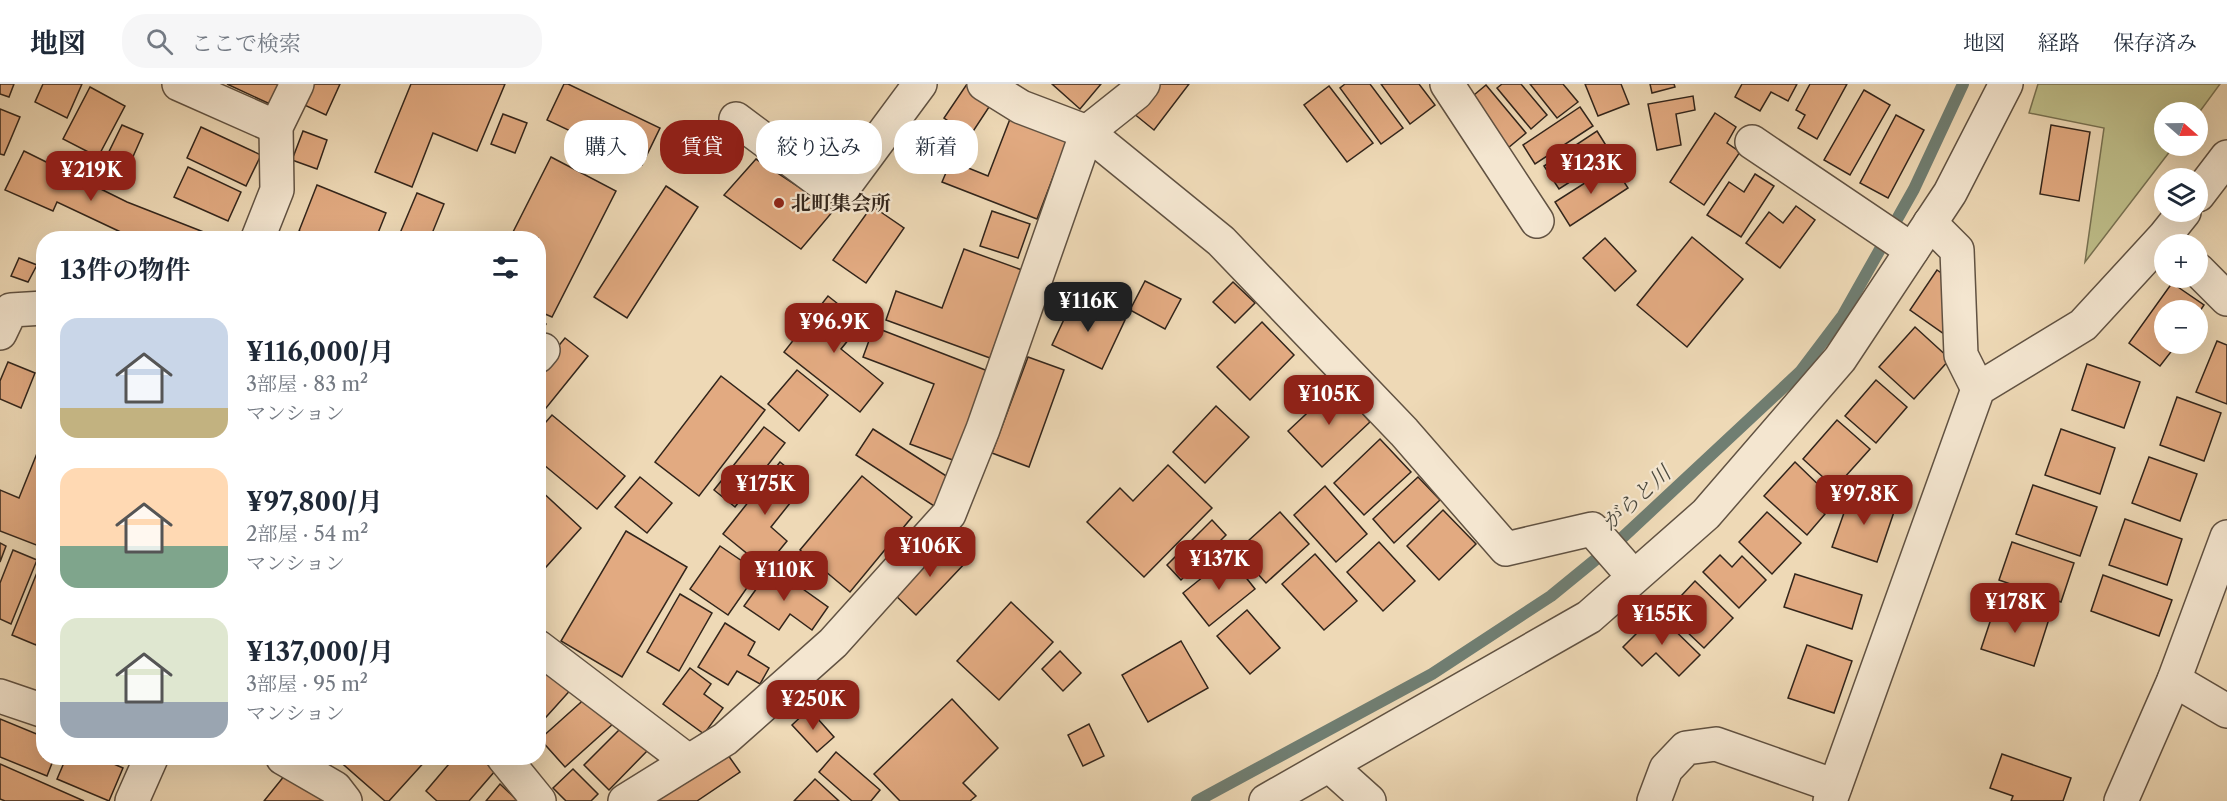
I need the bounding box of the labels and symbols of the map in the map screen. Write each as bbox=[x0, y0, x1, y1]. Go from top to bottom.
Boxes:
north arrow bbox=[2154, 102, 2208, 156]
pin: ¥123K bbox=[1549, 144, 1633, 195]
pin: ¥219K bbox=[49, 151, 133, 202]
place label: 北町集会所 bbox=[791, 191, 891, 215]
marker: 北町集会所 bbox=[772, 196, 786, 210]
pin: ¥116K bbox=[1046, 282, 1130, 333]
pin: ¥96.9K bbox=[785, 303, 883, 354]
pin: ¥105K bbox=[1287, 375, 1371, 426]
water label: がらと川 bbox=[1596, 459, 1677, 535]
pin: ¥175K bbox=[723, 465, 807, 516]
pin: ¥97.8K bbox=[1815, 475, 1913, 526]
pin: ¥106K bbox=[888, 527, 972, 578]
pin: ¥137K bbox=[1177, 540, 1261, 591]
pin: ¥110K bbox=[742, 551, 826, 602]
pin: ¥178K bbox=[1973, 583, 2057, 634]
pin: ¥155K bbox=[1620, 595, 1704, 646]
pin: ¥250K bbox=[771, 680, 855, 731]

